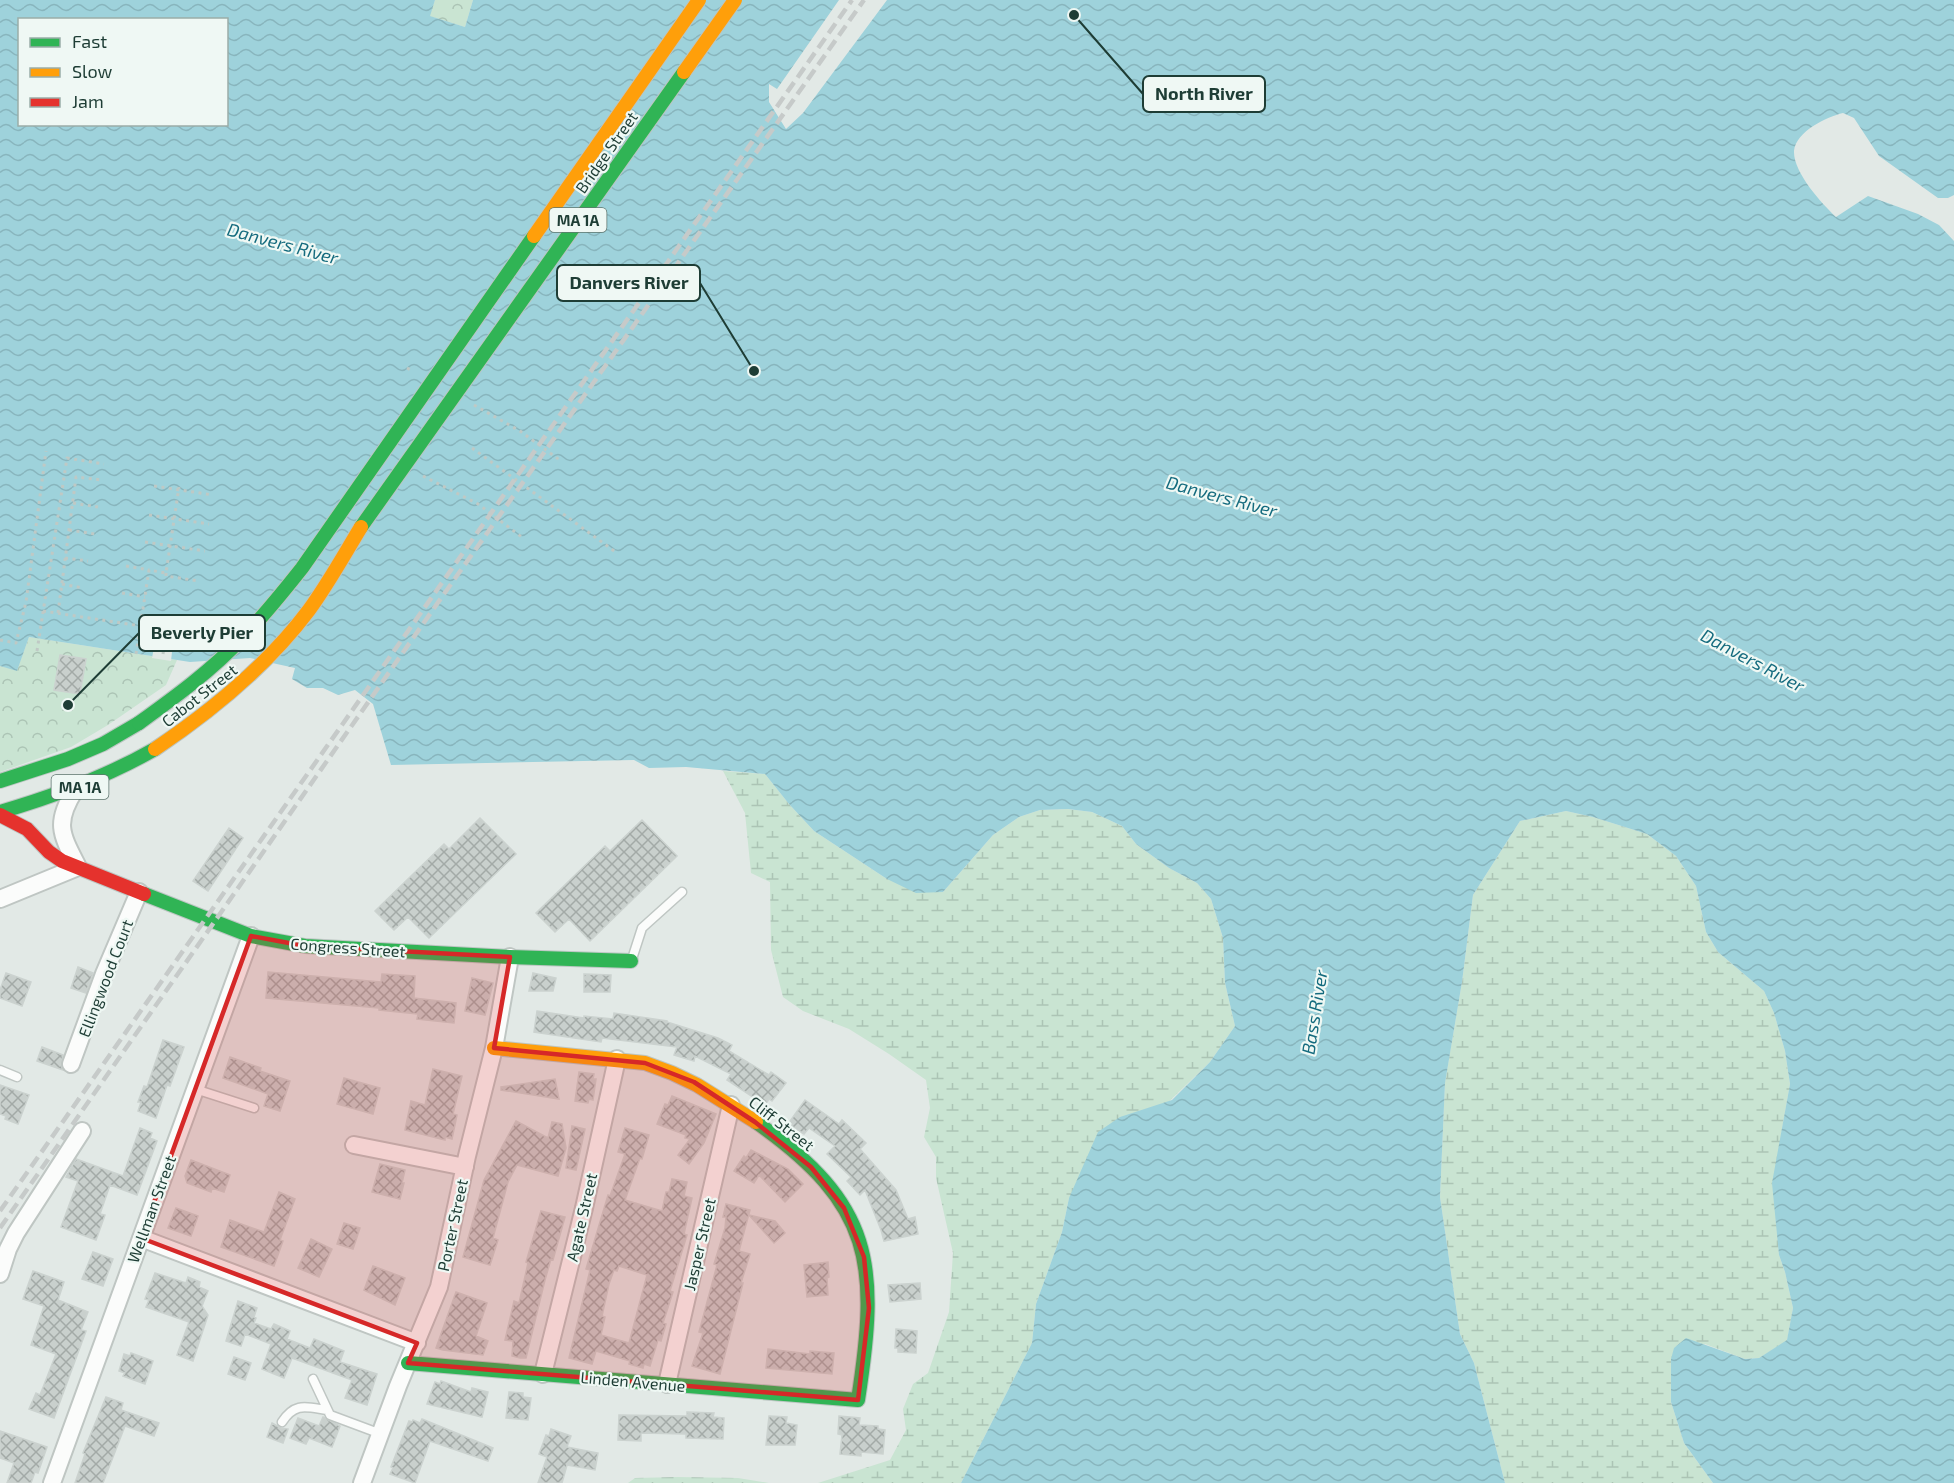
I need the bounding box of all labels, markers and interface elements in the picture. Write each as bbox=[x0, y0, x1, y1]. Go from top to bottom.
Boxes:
legend bbox=[18, 18, 228, 126]
text: Fast bbox=[72, 30, 107, 52]
text: Slow bbox=[72, 60, 113, 82]
callout: North River bbox=[1143, 76, 1265, 112]
text: North River bbox=[1155, 82, 1253, 104]
text: Jam bbox=[72, 90, 104, 112]
street label: Bridge Street bbox=[571, 108, 641, 196]
road number: MA 1A bbox=[550, 208, 606, 232]
water label: Danvers River bbox=[225, 218, 342, 269]
callout: Danvers River bbox=[557, 265, 700, 301]
text: Danvers River bbox=[569, 271, 689, 293]
water label: Danvers River bbox=[1164, 471, 1281, 522]
callout: Beverly Pier bbox=[139, 615, 265, 651]
text: Beverly Pier bbox=[151, 621, 254, 643]
water label: Danvers River bbox=[1697, 624, 1809, 697]
street label: Cabot Street bbox=[158, 660, 240, 730]
road number: MA 1A bbox=[52, 775, 109, 799]
street label: Ellingwood Court bbox=[74, 916, 136, 1040]
street label: Congress Street bbox=[290, 933, 406, 961]
water label: Bass River bbox=[1296, 967, 1332, 1056]
street label: Cliff Street bbox=[746, 1092, 818, 1154]
street label: Wellman Street bbox=[123, 1153, 179, 1265]
street label: Agate Street bbox=[562, 1171, 600, 1263]
street label: Porter Street bbox=[433, 1177, 471, 1273]
street label: Jasper Street bbox=[679, 1196, 719, 1292]
street label: Linden Avenue bbox=[580, 1367, 686, 1395]

